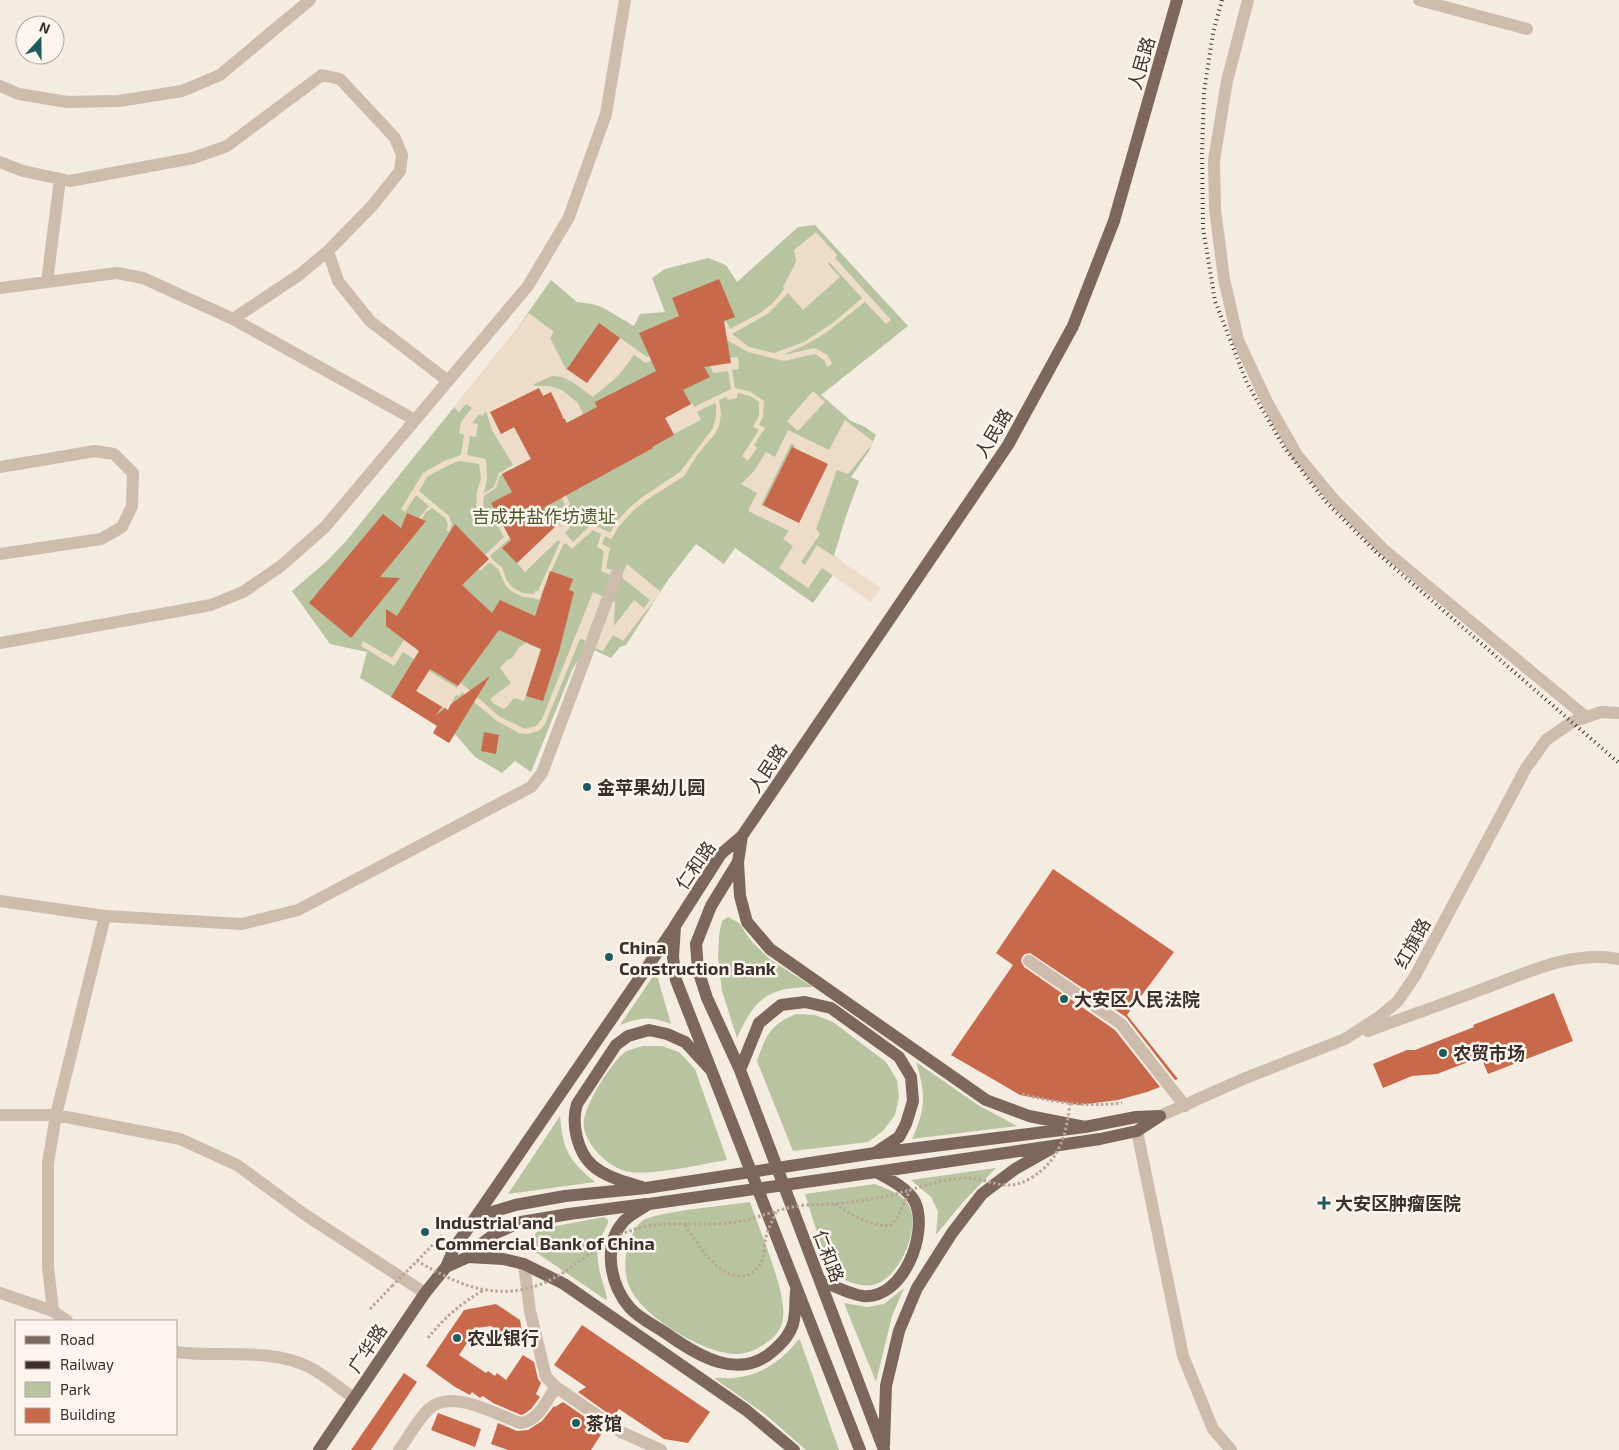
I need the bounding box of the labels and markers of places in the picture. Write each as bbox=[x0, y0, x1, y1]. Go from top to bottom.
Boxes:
place label: 金苹果幼儿园 bbox=[597, 776, 705, 798]
marker: 金苹果幼儿园 bbox=[581, 781, 593, 793]
place label: China Construction Bank bbox=[619, 936, 776, 979]
marker: China Construction Bank bbox=[603, 951, 615, 963]
place label: 大安区人民法院 bbox=[1074, 988, 1200, 1010]
marker: 大安区人民法院 bbox=[1058, 993, 1070, 1005]
place label: 农贸市场 bbox=[1453, 1042, 1525, 1064]
marker: 农贸市场 bbox=[1437, 1047, 1449, 1059]
place label: 大安区肿瘤医院 bbox=[1335, 1192, 1461, 1214]
marker: 大安区肿瘤医院 bbox=[1317, 1196, 1331, 1210]
place label: Industrial and Commercial Bank of China bbox=[435, 1211, 655, 1254]
marker: Industrial and Commercial Bank of China bbox=[419, 1226, 431, 1238]
place label: 农业银行 bbox=[467, 1327, 539, 1349]
marker: 农业银行 bbox=[451, 1332, 463, 1344]
place label: 茶馆 bbox=[586, 1412, 622, 1434]
marker: 茶馆 bbox=[570, 1417, 582, 1429]

